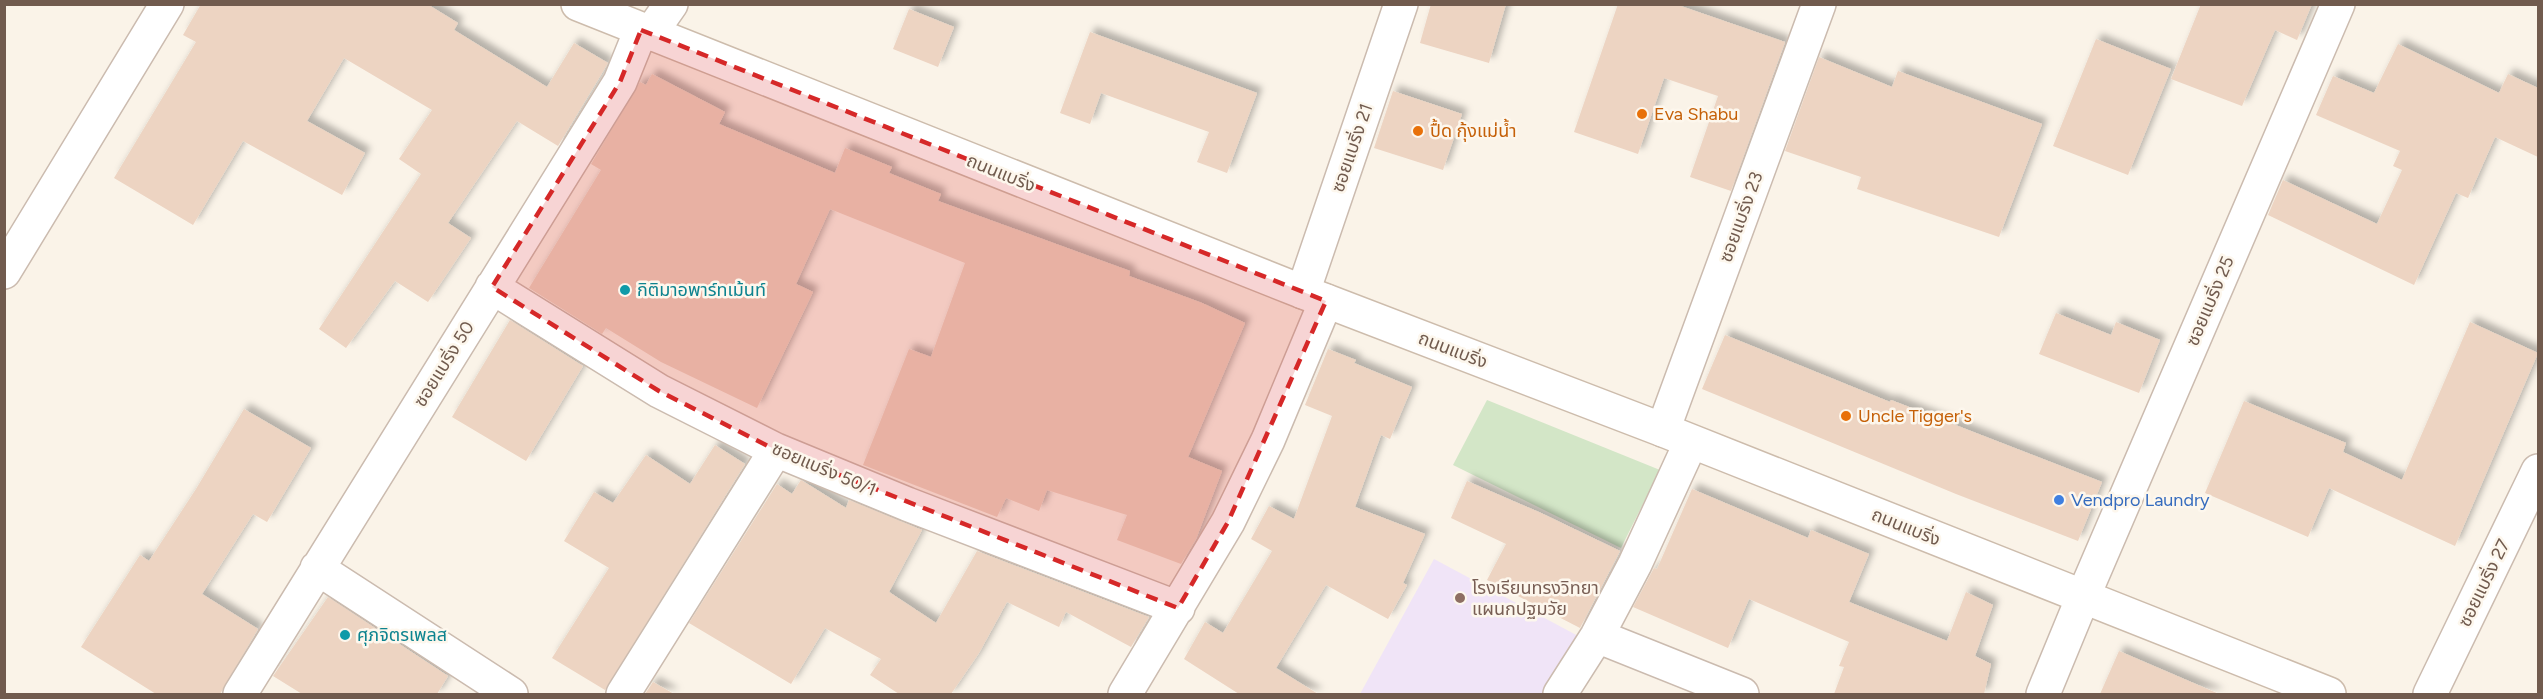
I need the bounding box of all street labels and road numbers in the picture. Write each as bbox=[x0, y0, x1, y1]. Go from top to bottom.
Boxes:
street label: ซอยแบริ่ง 21 bbox=[1326, 100, 1377, 195]
street label: ถนนแบริ่ง bbox=[963, 148, 1039, 197]
street label: ซอยแบริ่ง 23 bbox=[1714, 168, 1768, 265]
street label: ซอยแบริ่ง 25 bbox=[2180, 252, 2239, 349]
street label: ซอยแบริ่ง 50 bbox=[408, 317, 479, 411]
street label: ถนนแบริ่ง bbox=[1415, 326, 1491, 373]
street label: ซอยแบริ่ง 50/1 bbox=[769, 436, 880, 501]
street label: ถนนแบริ่ง bbox=[1868, 502, 1944, 551]
street label: ซอยแบริ่ง 27 bbox=[2453, 535, 2515, 630]

